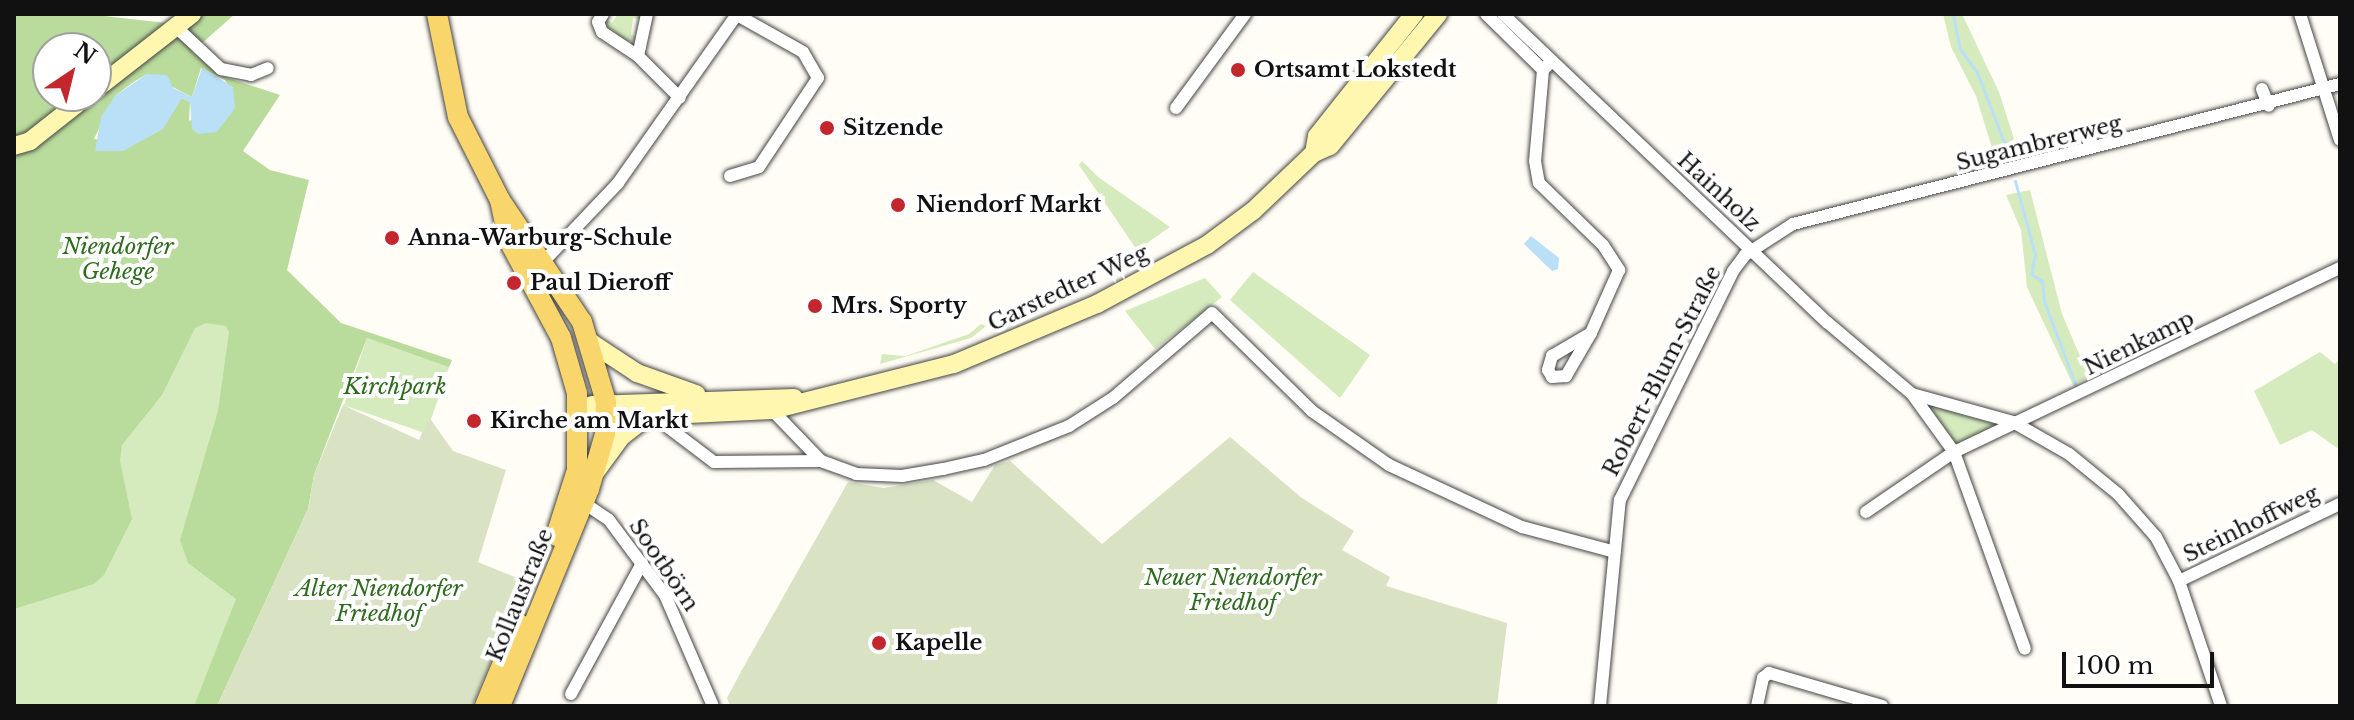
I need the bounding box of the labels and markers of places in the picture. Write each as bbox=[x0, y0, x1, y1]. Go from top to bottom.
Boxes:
place label: Ortsamt Lokstedt bbox=[1254, 57, 1457, 83]
marker: Ortsamt Lokstedt bbox=[1229, 61, 1247, 79]
place label: Sitzende bbox=[843, 115, 943, 141]
marker: Sitzende bbox=[818, 119, 836, 137]
place label: Niendorf Markt bbox=[916, 192, 1101, 218]
marker: Niendorf Markt bbox=[887, 194, 909, 216]
place label: Anna-Warburg-Schule bbox=[408, 225, 672, 251]
marker: Anna-Warburg-Schule bbox=[383, 229, 401, 247]
place label: Paul Dieroff bbox=[530, 270, 671, 296]
marker: Paul Dieroff bbox=[505, 274, 523, 292]
place label: Mrs. Sporty bbox=[831, 293, 967, 319]
marker: Mrs. Sporty bbox=[806, 297, 824, 315]
place label: Kirche am Markt bbox=[490, 408, 688, 434]
marker: Kirche am Markt bbox=[465, 412, 483, 430]
place label: Kapelle bbox=[895, 630, 982, 656]
marker: Kapelle bbox=[870, 634, 888, 652]

